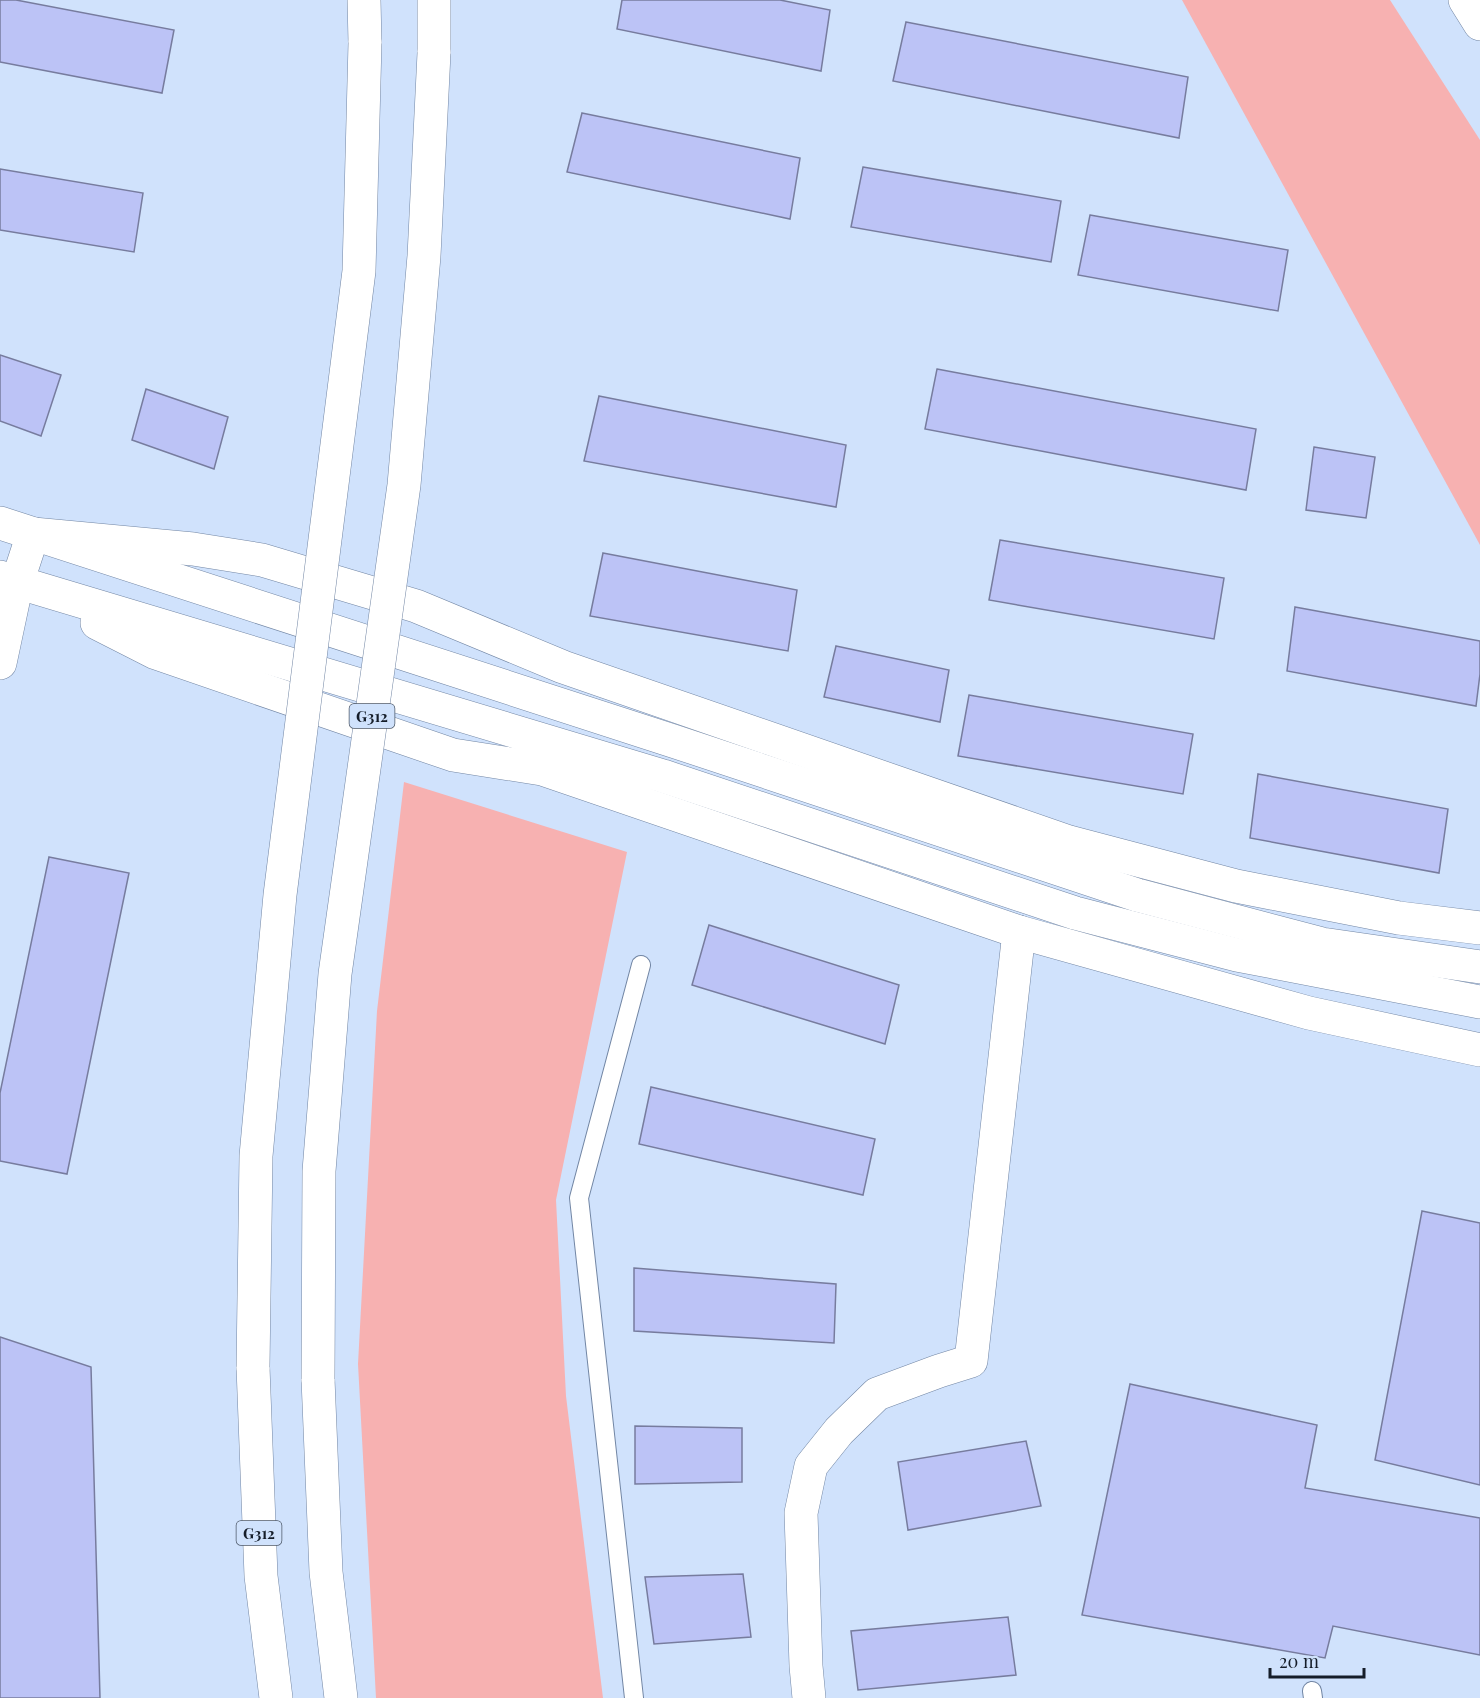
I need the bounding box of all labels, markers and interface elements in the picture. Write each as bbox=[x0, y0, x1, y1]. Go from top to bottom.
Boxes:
road number: G312 bbox=[350, 704, 394, 728]
road number: G312 bbox=[236, 1521, 282, 1545]
scale bar bbox=[1270, 1641, 1364, 1679]
text: 20 m bbox=[1279, 1649, 1319, 1673]

